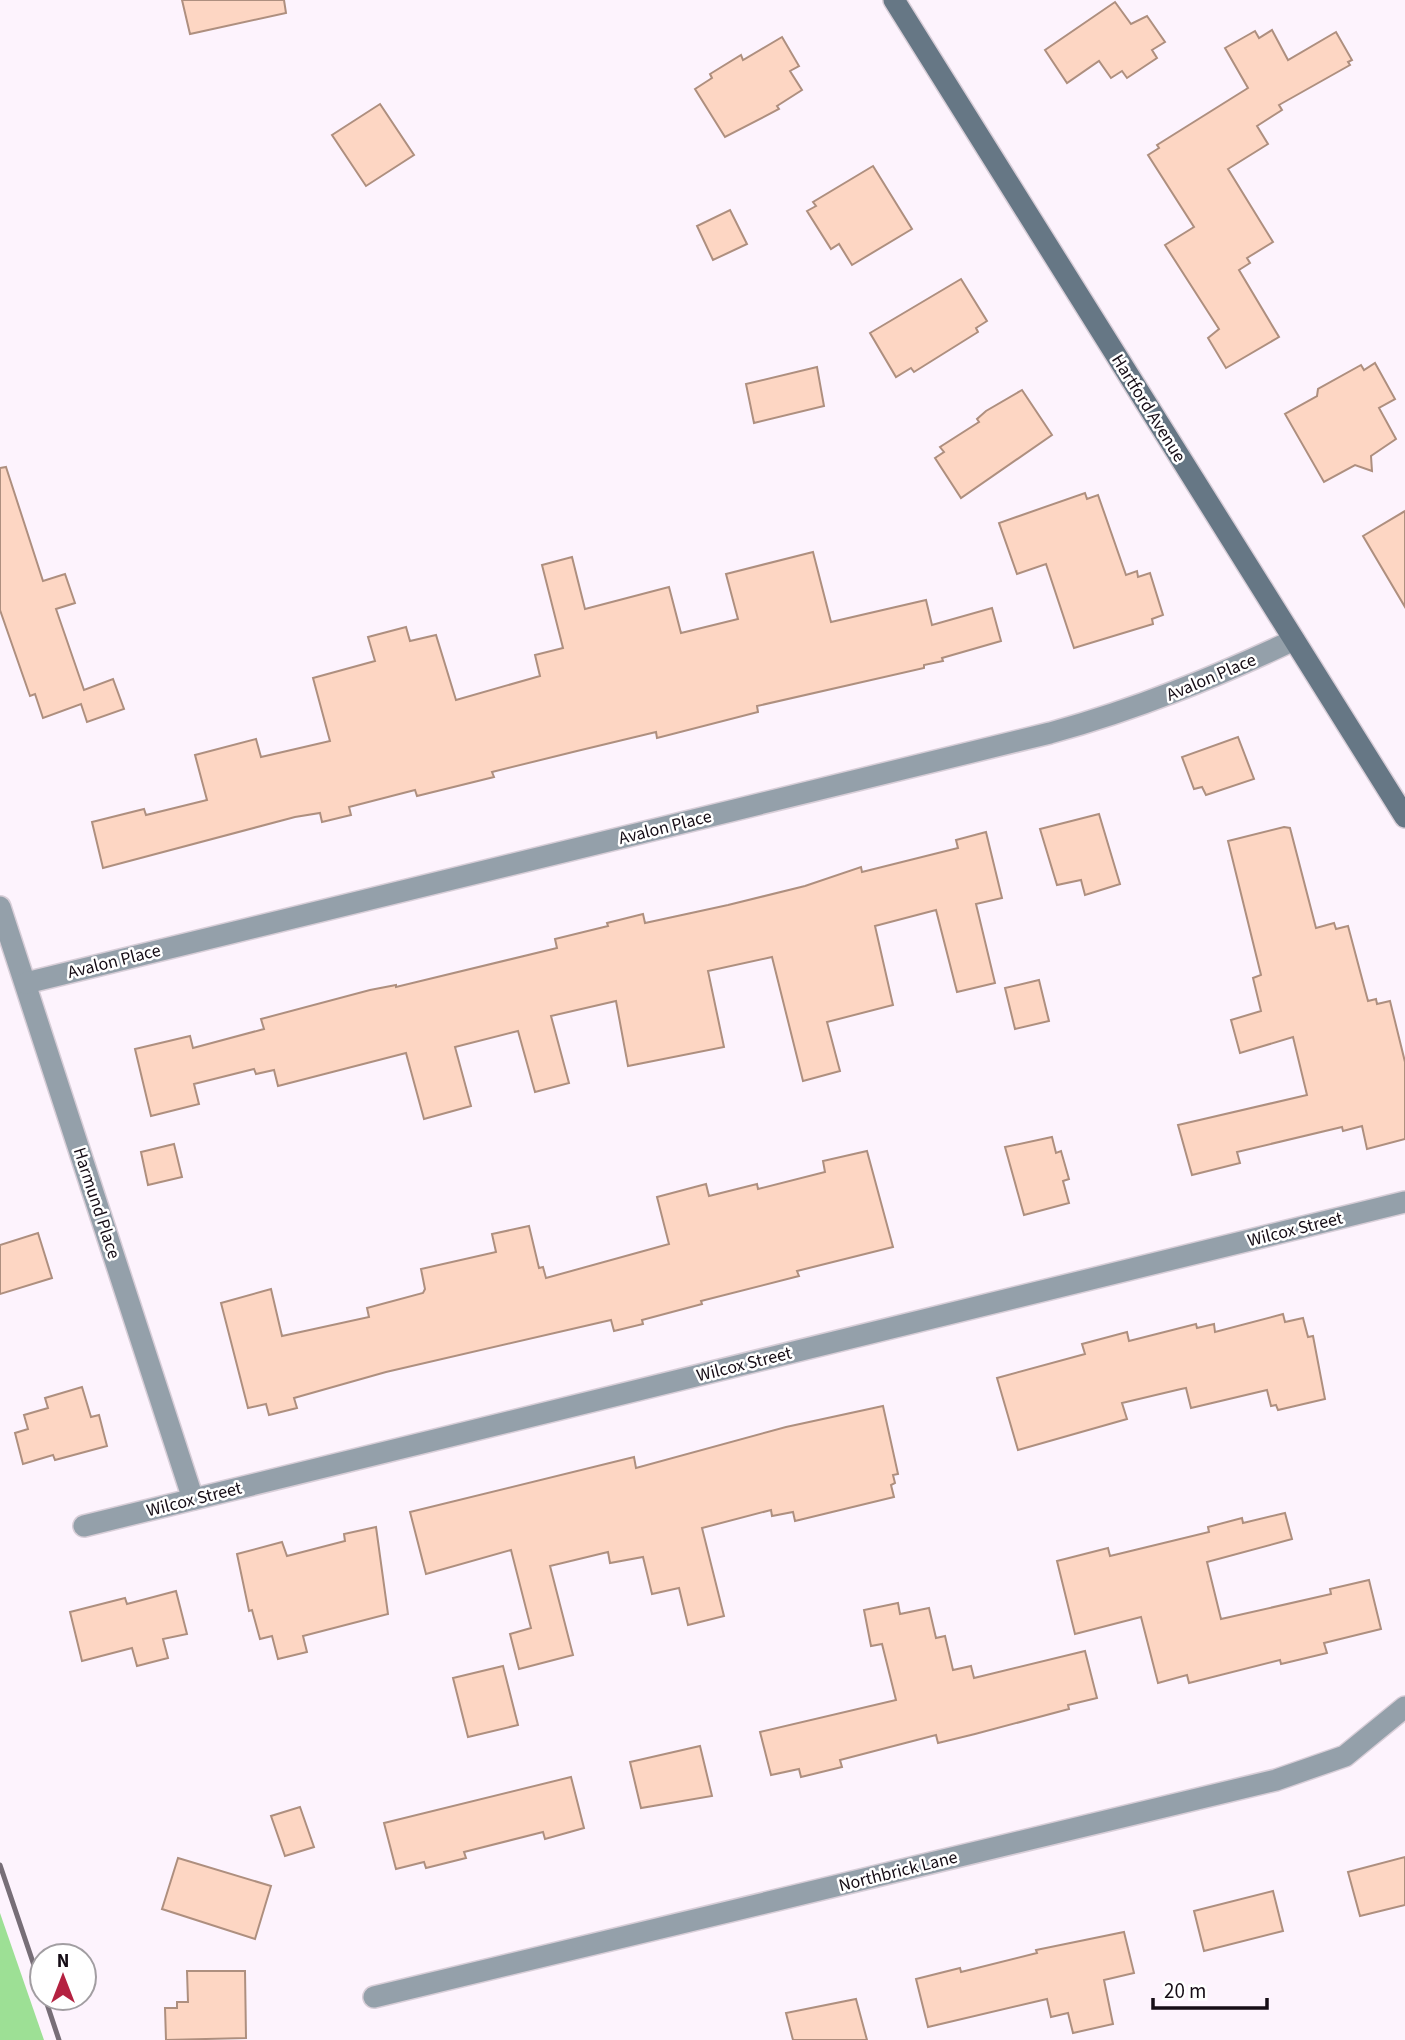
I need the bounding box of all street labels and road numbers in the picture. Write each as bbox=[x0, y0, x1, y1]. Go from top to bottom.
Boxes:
street label: Hartford Avenue bbox=[1105, 349, 1192, 467]
street label: Avalon Place bbox=[1163, 647, 1260, 708]
street label: Avalon Place bbox=[616, 804, 714, 851]
street label: Avalon Place bbox=[65, 938, 163, 985]
street label: Harmund Place bbox=[67, 1144, 126, 1262]
street label: Wilcox Street bbox=[1245, 1206, 1345, 1253]
street label: Wilcox Street bbox=[694, 1341, 794, 1388]
street label: Wilcox Street bbox=[144, 1476, 244, 1523]
street label: Northbrick Lane bbox=[836, 1845, 960, 1898]

